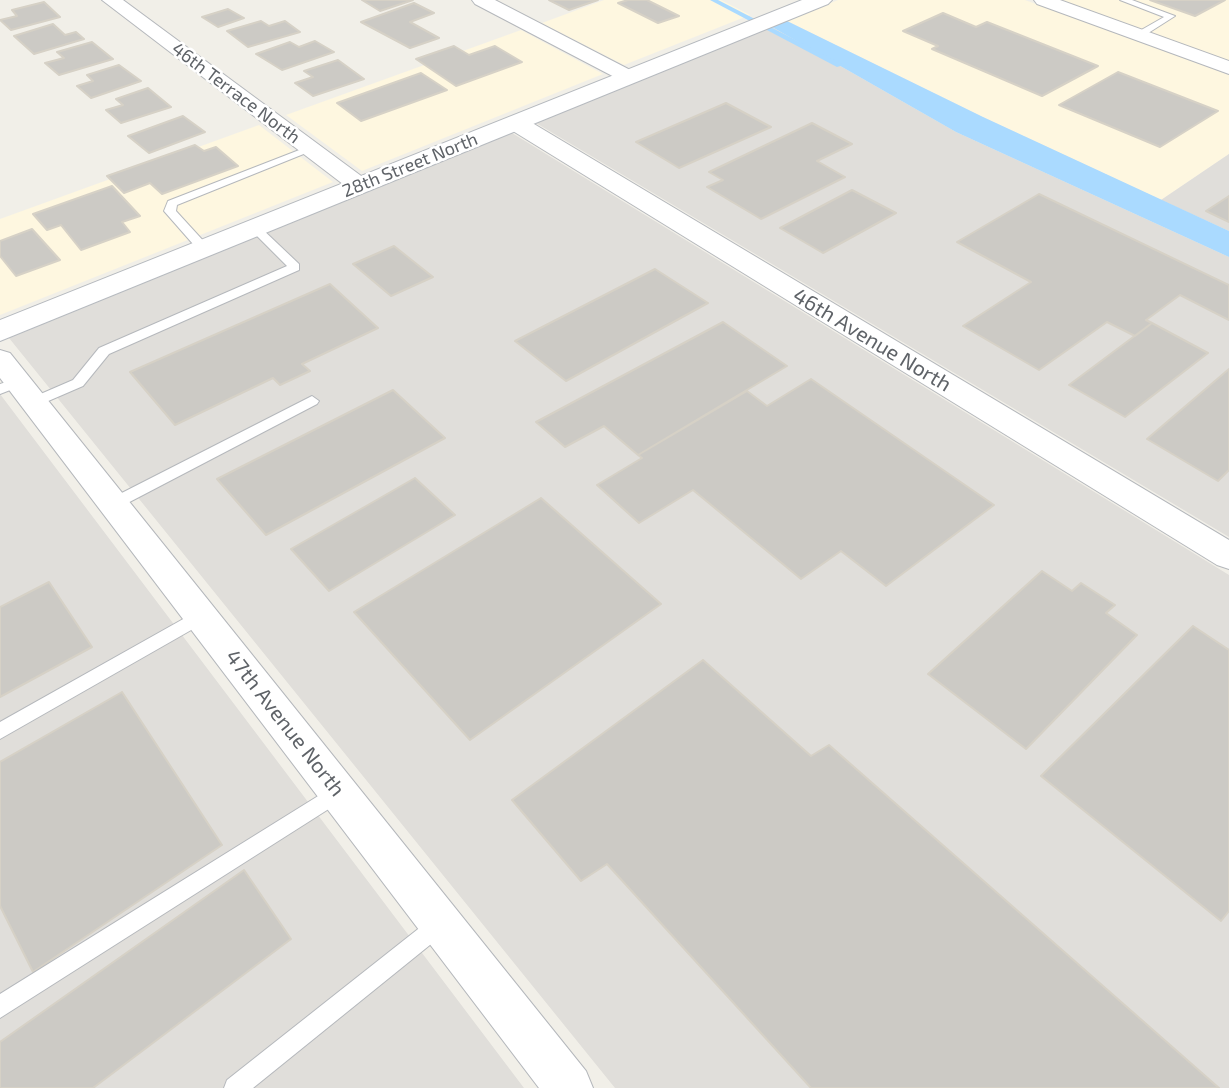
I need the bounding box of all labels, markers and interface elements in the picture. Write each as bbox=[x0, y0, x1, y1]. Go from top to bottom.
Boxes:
street label: 46th Terrace North bbox=[168, 38, 304, 148]
street label: 28th Street North bbox=[339, 128, 481, 202]
street label: 46th Avenue North bbox=[788, 283, 956, 397]
street label: 47th Avenue North bbox=[220, 645, 350, 801]

